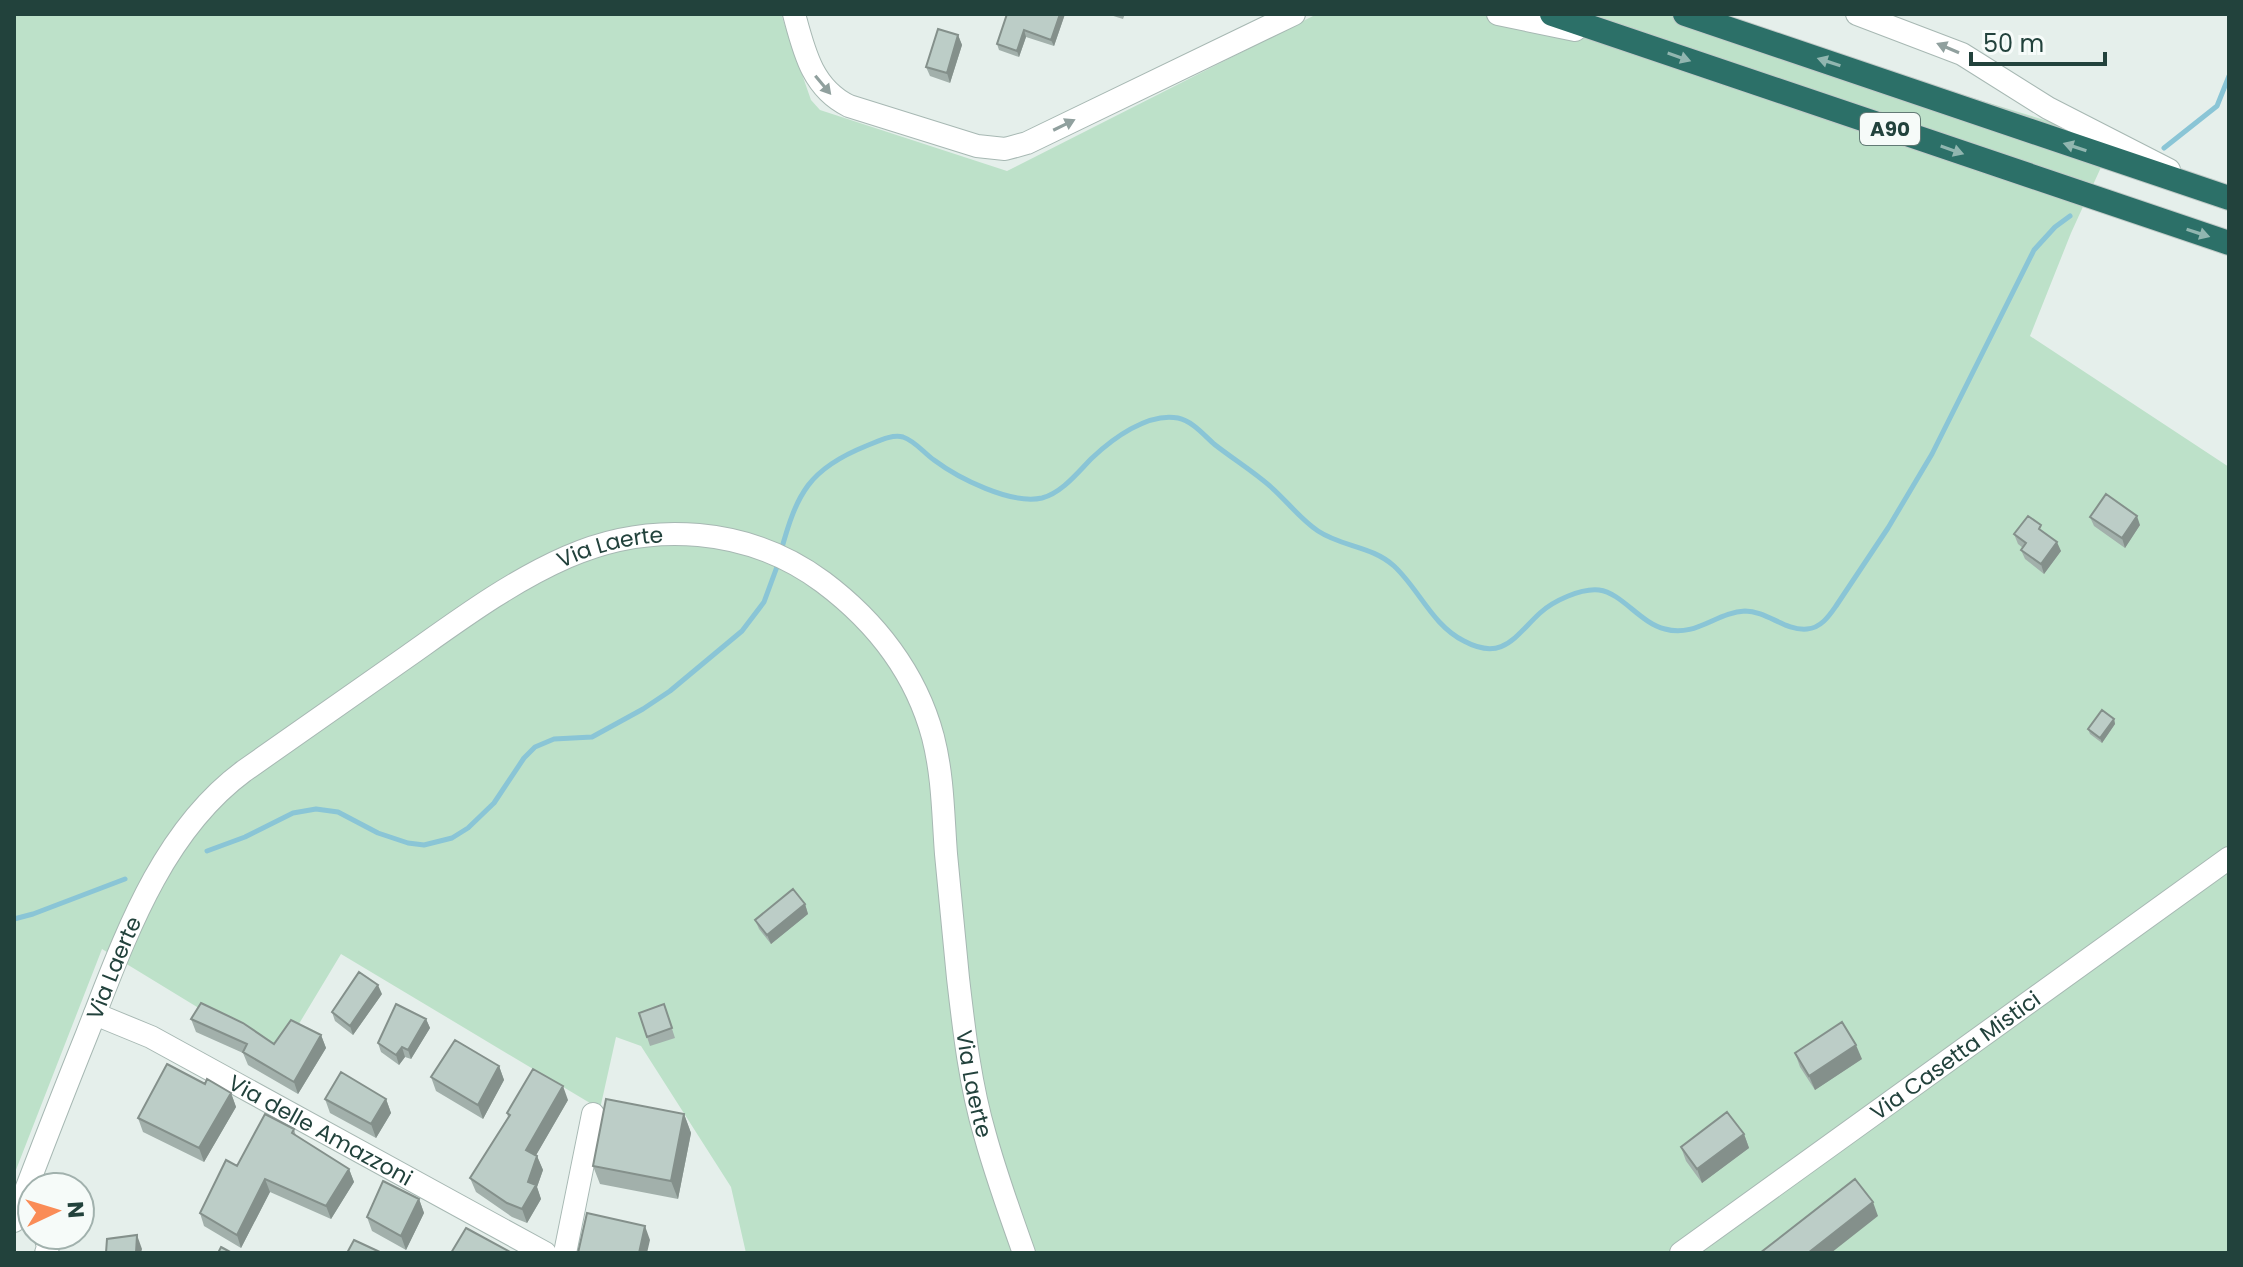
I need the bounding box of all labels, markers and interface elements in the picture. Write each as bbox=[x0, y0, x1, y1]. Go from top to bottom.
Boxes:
scale bar bbox=[1971, 16, 2105, 66]
text: 50 m bbox=[1983, 27, 2044, 60]
one-way arrow bbox=[1936, 41, 1960, 54]
one-way arrow bbox=[1667, 52, 1691, 64]
one-way arrow bbox=[1817, 56, 1841, 68]
one-way arrow bbox=[815, 75, 831, 95]
road number: A90 bbox=[1860, 113, 1920, 145]
one-way arrow bbox=[1053, 118, 1076, 132]
one-way arrow bbox=[2063, 140, 2087, 153]
one-way arrow bbox=[1940, 144, 1964, 156]
one-way arrow bbox=[2187, 227, 2211, 239]
street label: Via Laerte bbox=[552, 519, 664, 576]
street label: Via Laerte bbox=[79, 911, 149, 1024]
street label: Via Casetta Mistici bbox=[1864, 984, 2047, 1128]
street label: Via Laerte bbox=[948, 1028, 1000, 1141]
street label: Via delle Amazzoni bbox=[223, 1067, 418, 1194]
north arrow bbox=[16, 1171, 96, 1251]
text: N bbox=[59, 1200, 91, 1219]

